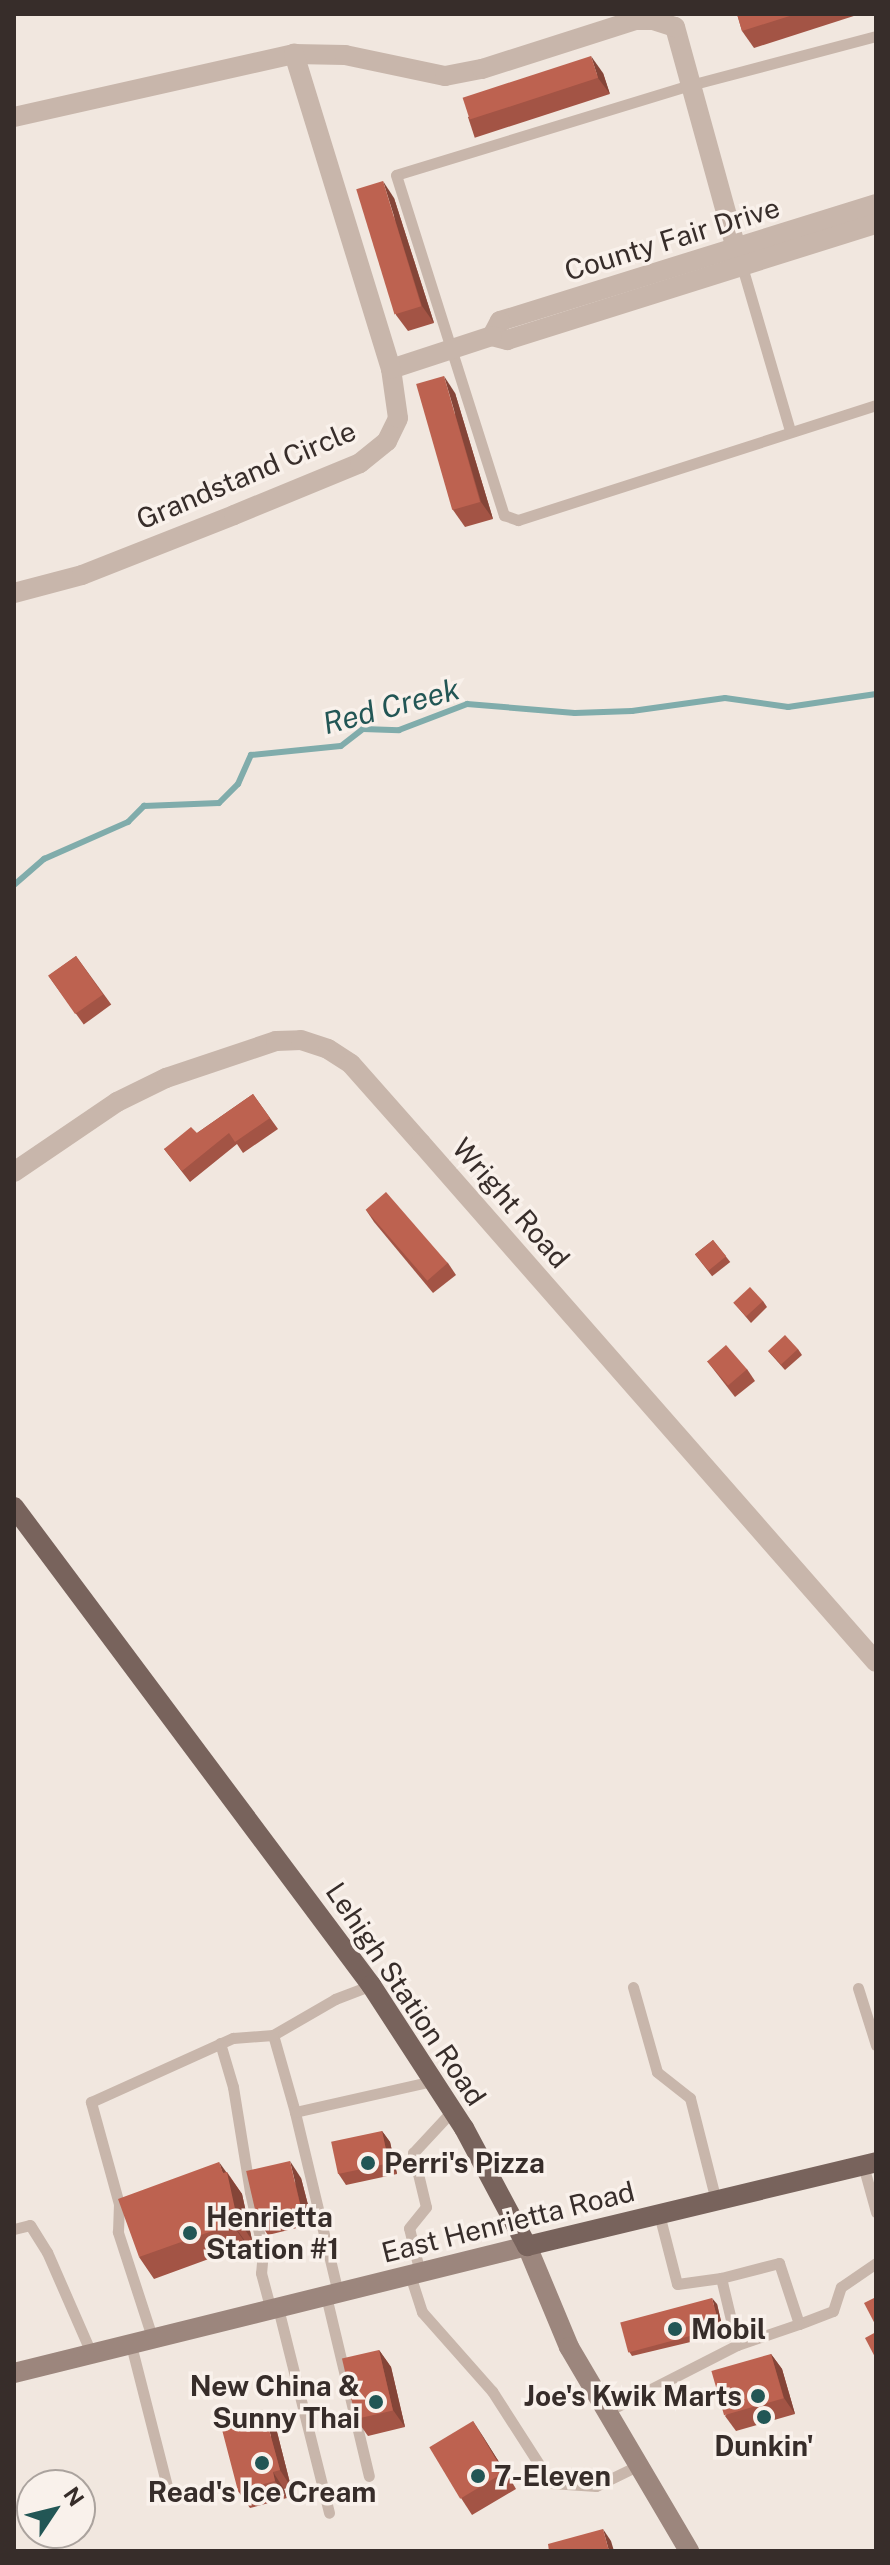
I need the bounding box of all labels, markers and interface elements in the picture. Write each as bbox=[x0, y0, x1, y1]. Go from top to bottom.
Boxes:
street label: County Fair Drive bbox=[560, 190, 784, 288]
street label: Grandstand Circle bbox=[131, 414, 361, 536]
water label: Red Creek bbox=[319, 671, 463, 741]
street label: Wright Road bbox=[445, 1131, 577, 1275]
street label: Lehigh Station Road bbox=[319, 1876, 493, 2112]
place label: Perri's Pizza bbox=[384, 2146, 545, 2180]
marker: Perri's Pizza bbox=[359, 2154, 377, 2172]
street label: East Henrietta Road bbox=[378, 2174, 638, 2270]
place label: Henrietta Station #1 bbox=[206, 2200, 339, 2266]
marker: Henrietta Station #1 bbox=[181, 2224, 199, 2242]
place label: Mobil bbox=[691, 2312, 766, 2346]
marker: Mobil bbox=[666, 2320, 684, 2338]
place label: New China & Sunny Thai bbox=[189, 2369, 360, 2435]
place label: Joe's Kwik Marts bbox=[523, 2379, 742, 2413]
marker: Joe's Kwik Marts bbox=[749, 2387, 767, 2405]
marker: New China & Sunny Thai bbox=[367, 2393, 385, 2411]
marker: Dunkin' bbox=[755, 2408, 773, 2426]
place label: Dunkin' bbox=[714, 2429, 814, 2463]
marker: Read's Ice Cream bbox=[253, 2454, 271, 2472]
place label: 7-Eleven bbox=[494, 2459, 611, 2493]
marker: 7-Eleven bbox=[469, 2467, 487, 2485]
north arrow bbox=[16, 2469, 96, 2549]
place label: Read's Ice Cream bbox=[148, 2475, 376, 2509]
text: N bbox=[58, 2482, 90, 2511]

